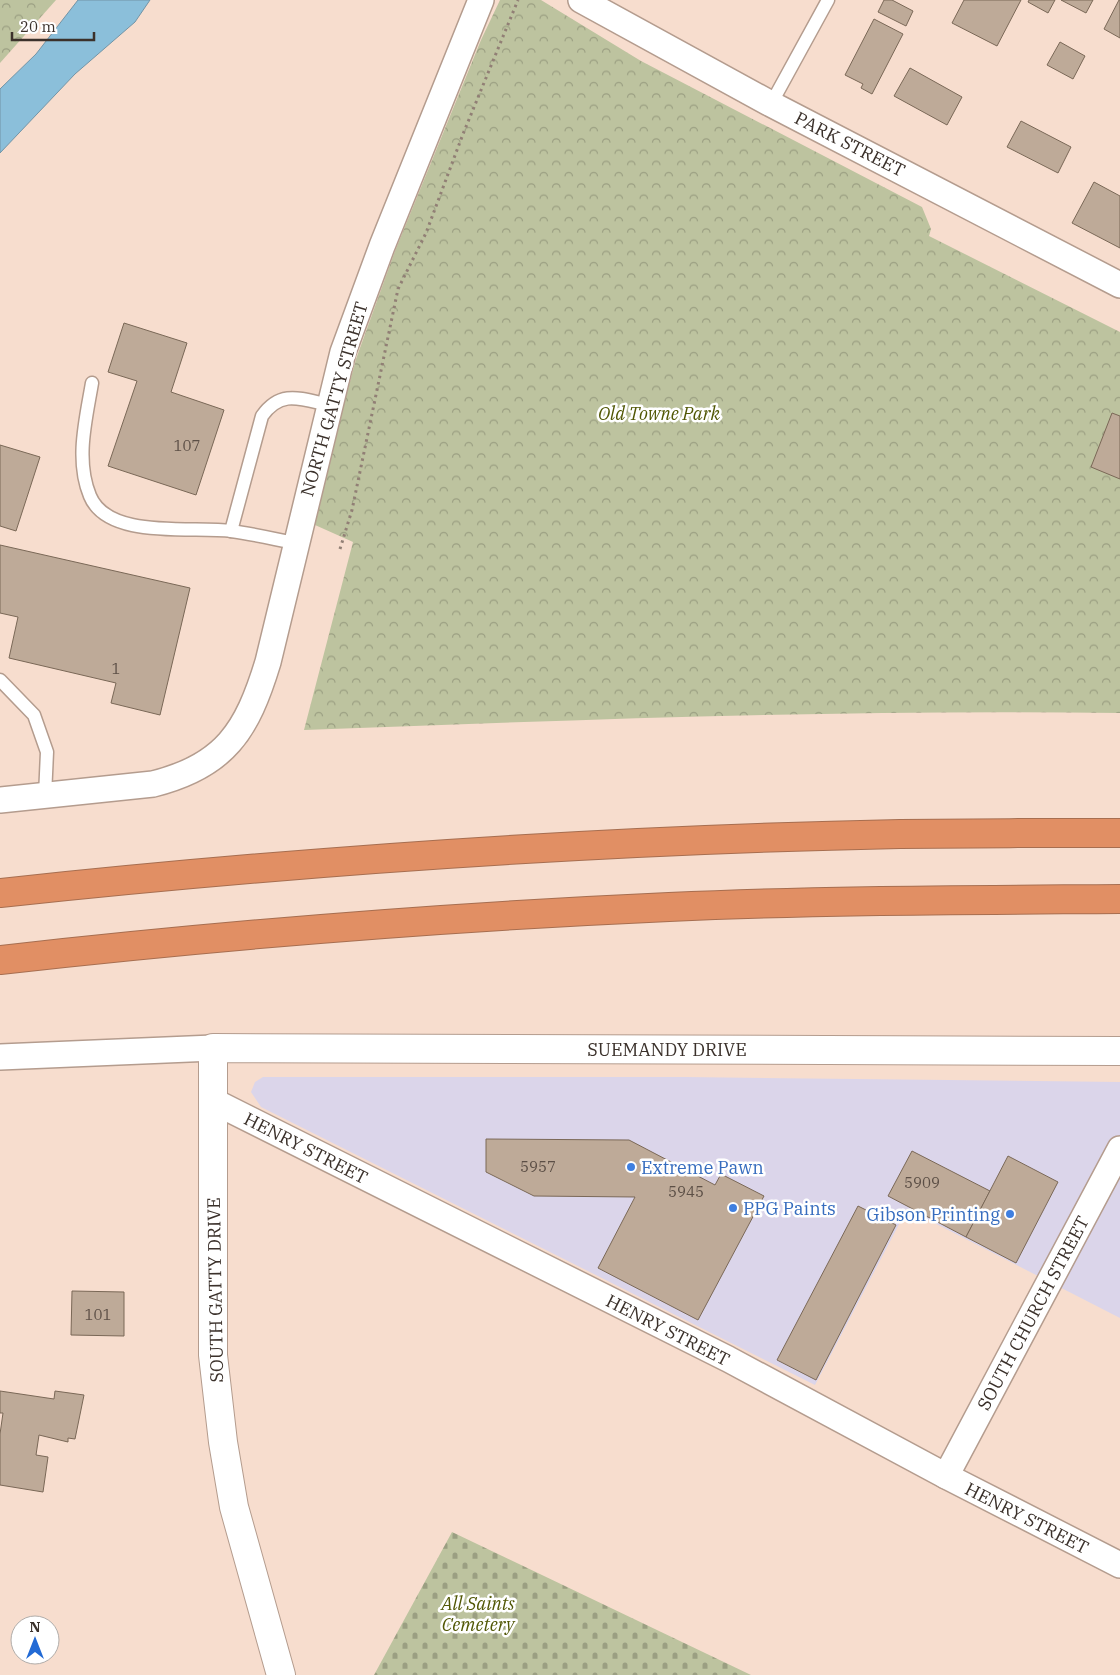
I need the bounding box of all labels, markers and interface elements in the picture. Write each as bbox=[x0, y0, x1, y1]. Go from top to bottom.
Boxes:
scale bar bbox=[12, 10, 95, 42]
text: 20 m bbox=[20, 17, 56, 36]
street label: PARK STREET bbox=[791, 106, 909, 182]
street label: NORTH GATTY STREET bbox=[295, 299, 373, 499]
park label: Old Towne Park bbox=[598, 402, 721, 425]
house number: 107 bbox=[173, 436, 201, 455]
house number: 1 bbox=[111, 659, 121, 678]
street label: SUEMANDY DRIVE bbox=[587, 1038, 747, 1061]
street label: HENRY STREET bbox=[240, 1107, 372, 1189]
place label: Extreme Pawn bbox=[641, 1156, 764, 1179]
house number: 5957 bbox=[520, 1157, 556, 1176]
marker: Extreme Pawn bbox=[625, 1161, 637, 1173]
house number: 5909 bbox=[904, 1173, 940, 1192]
house number: 5945 bbox=[668, 1182, 704, 1201]
street label: SOUTH GATTY DRIVE bbox=[202, 1197, 228, 1383]
place label: PPG Paints bbox=[743, 1197, 836, 1220]
marker: PPG Paints bbox=[727, 1202, 739, 1214]
place label: Gibson Printing bbox=[866, 1203, 1000, 1226]
marker: Gibson Printing bbox=[1004, 1208, 1016, 1220]
street label: SOUTH CHURCH STREET bbox=[972, 1212, 1094, 1414]
street label: HENRY STREET bbox=[602, 1289, 734, 1371]
house number: 101 bbox=[84, 1305, 112, 1324]
street label: HENRY STREET bbox=[961, 1477, 1093, 1559]
park label: All Saints Cemetery bbox=[440, 1592, 516, 1636]
north arrow bbox=[10, 1615, 60, 1665]
text: N bbox=[29, 1618, 41, 1636]

